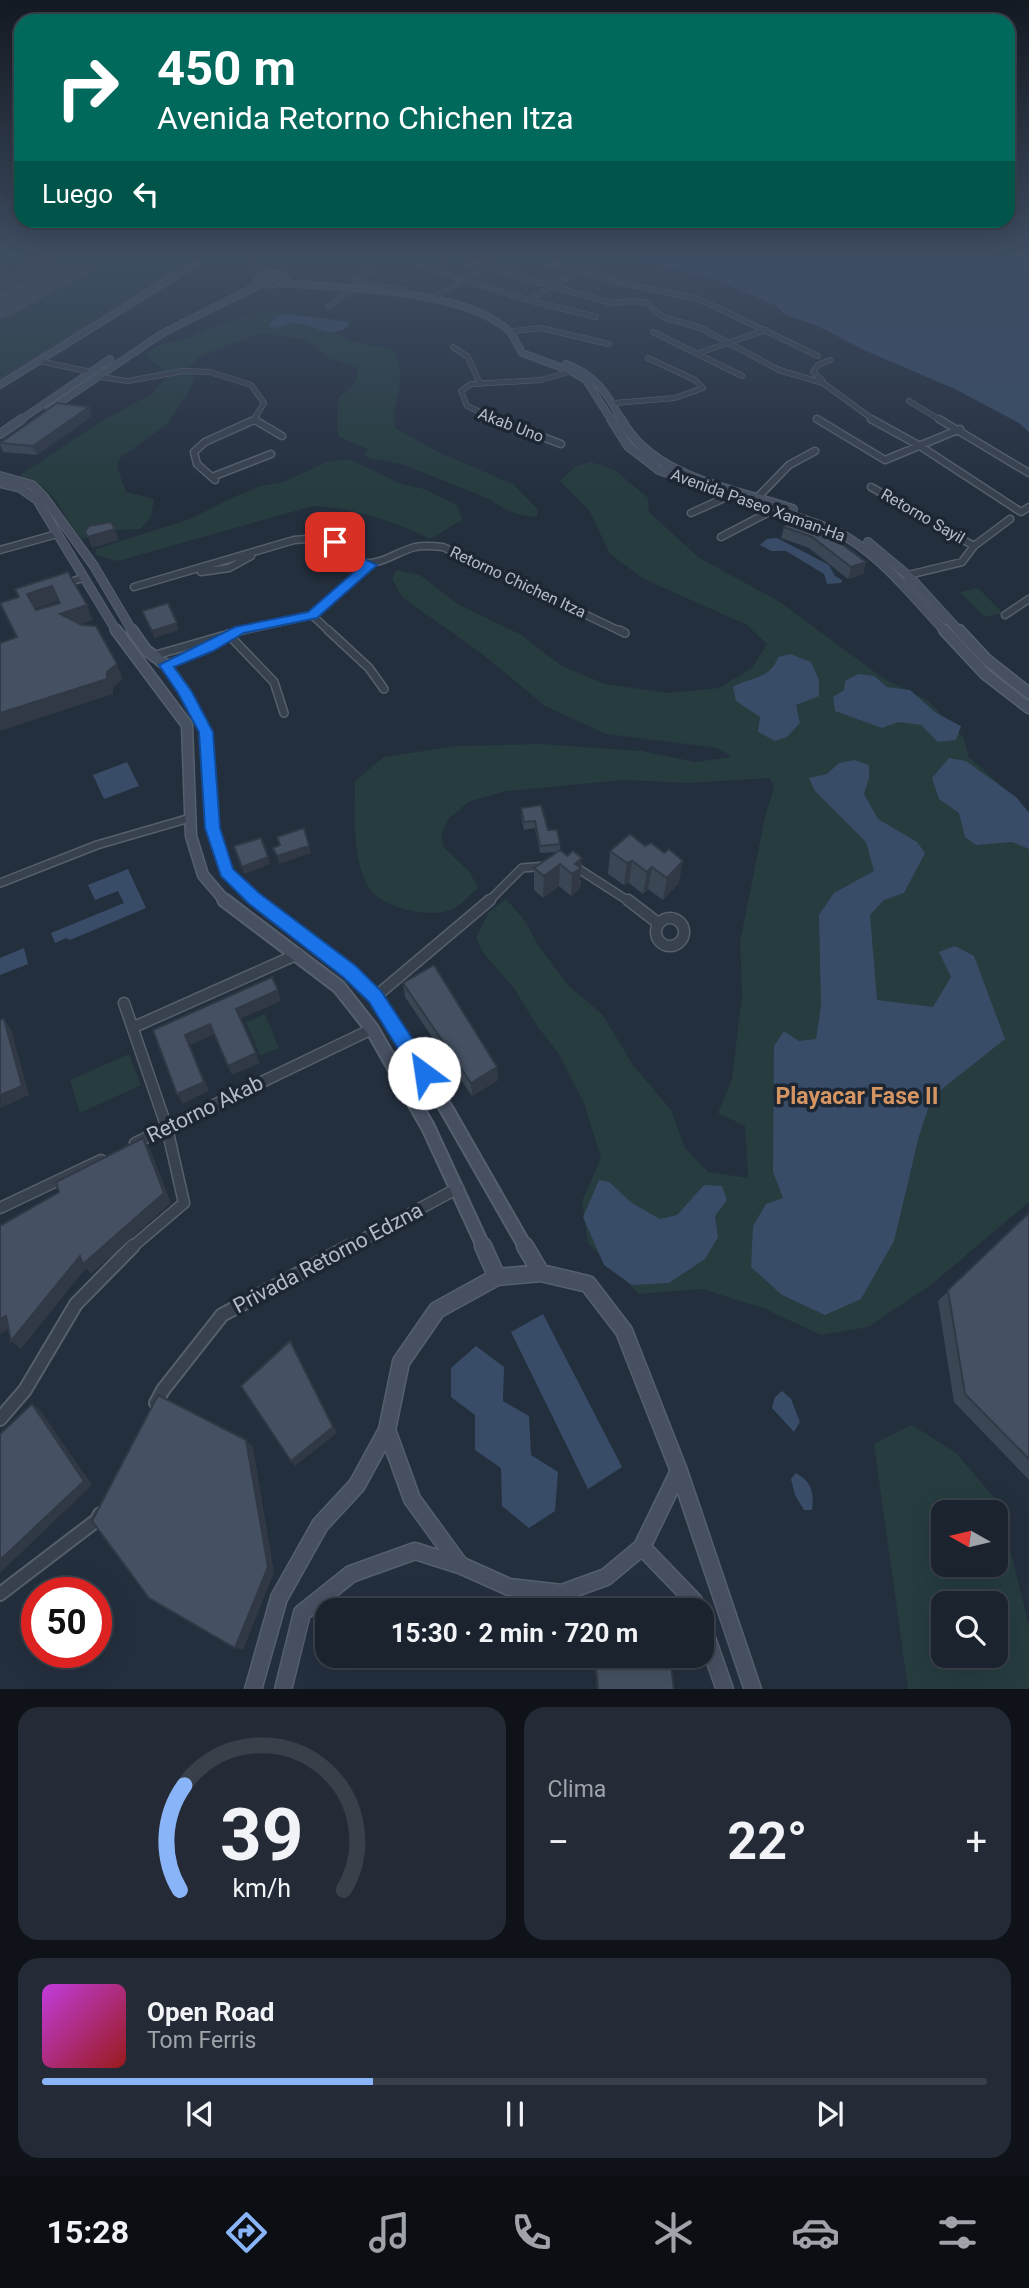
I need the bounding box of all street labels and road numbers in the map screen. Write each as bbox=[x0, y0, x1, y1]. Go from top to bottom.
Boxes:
street label: Akab Uno bbox=[476, 404, 546, 446]
street label: Avenida Paseo Xaman-Ha bbox=[668, 465, 848, 545]
street label: Retorno Sayil bbox=[878, 484, 968, 548]
street label: Retorno Chichen Itza bbox=[447, 542, 589, 622]
street label: Retorno Akab bbox=[143, 1071, 267, 1147]
street label: Privada Retorno Edzna bbox=[229, 1198, 427, 1318]

